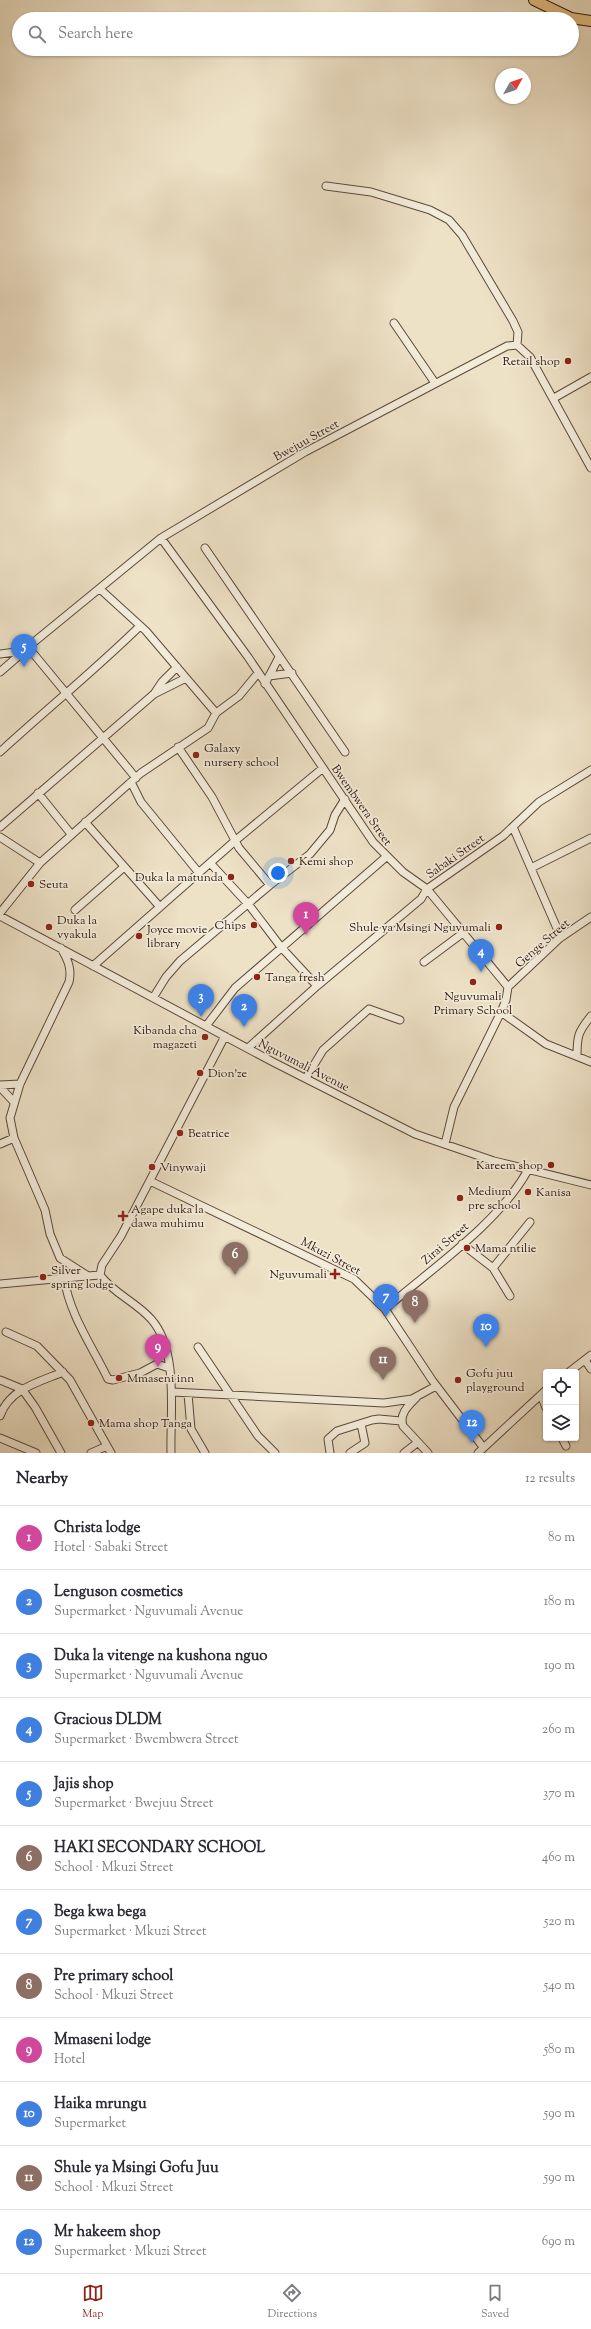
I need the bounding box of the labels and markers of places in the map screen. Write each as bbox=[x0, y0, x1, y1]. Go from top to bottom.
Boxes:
place label: Retail shop bbox=[503, 353, 560, 371]
marker: Retail shop bbox=[563, 356, 573, 366]
pin: 5 bbox=[11, 634, 37, 667]
place label: Galaxy nursery school bbox=[204, 740, 280, 772]
marker: Galaxy nursery school bbox=[191, 750, 201, 760]
place label: Kemi shop bbox=[299, 853, 354, 871]
marker: Kemi shop bbox=[286, 856, 296, 866]
place label: Duka la matunda bbox=[135, 869, 223, 887]
marker: Duka la matunda bbox=[226, 872, 236, 882]
place label: Seuta bbox=[39, 876, 69, 894]
marker: Seuta bbox=[26, 879, 36, 889]
pin: 1 bbox=[293, 902, 319, 935]
place label: Duka la vyakula bbox=[57, 912, 97, 944]
place label: Chips bbox=[215, 917, 246, 935]
place label: Shule ya Msingi Nguvumali bbox=[349, 919, 492, 937]
marker: Chips bbox=[249, 920, 259, 930]
place label: Joyce movie library bbox=[146, 921, 208, 953]
marker: Duka la vyakula bbox=[44, 922, 54, 932]
marker: Shule ya Msingi Nguvumali bbox=[494, 922, 504, 932]
marker: Joyce movie library bbox=[134, 931, 144, 941]
pin: 4 bbox=[468, 939, 494, 972]
place label: Tanga fresh bbox=[265, 969, 325, 987]
marker: Tanga fresh bbox=[252, 972, 262, 982]
marker: Nguvumali Primary School bbox=[468, 977, 478, 987]
pin: 3 bbox=[188, 984, 214, 1017]
place label: Nguvumali Primary School bbox=[434, 988, 513, 1020]
pin: 2 bbox=[231, 994, 257, 1027]
place label: Kibanda cha magazeti bbox=[133, 1022, 198, 1054]
marker: Kibanda cha magazeti bbox=[200, 1032, 210, 1042]
place label: Dion'ze bbox=[208, 1065, 248, 1083]
marker: Dion'ze bbox=[195, 1068, 205, 1078]
place label: Beatrice bbox=[188, 1125, 230, 1143]
marker: Beatrice bbox=[175, 1128, 185, 1138]
place label: Kareem shop bbox=[476, 1157, 543, 1175]
place label: Vinywaji bbox=[160, 1159, 207, 1177]
marker: Kareem shop bbox=[546, 1160, 556, 1170]
marker: Vinywaji bbox=[147, 1162, 157, 1172]
place label: Medium pre school bbox=[468, 1183, 521, 1215]
place label: Kanisa bbox=[536, 1184, 571, 1202]
marker: Kanisa bbox=[523, 1187, 533, 1197]
marker: Medium pre school bbox=[455, 1193, 465, 1203]
place label: Agape duka la dawa muhimu bbox=[131, 1201, 204, 1233]
marker: Agape duka la dawa muhimu bbox=[118, 1211, 128, 1221]
place label: Mama ntilie bbox=[475, 1240, 537, 1258]
pin: 6 bbox=[222, 1242, 248, 1275]
marker: Mama ntilie bbox=[462, 1243, 472, 1253]
place label: Silver spring lodge bbox=[51, 1262, 114, 1294]
place label: Nguvumali bbox=[269, 1266, 328, 1284]
marker: Nguvumali bbox=[330, 1269, 340, 1279]
marker: Silver spring lodge bbox=[38, 1272, 48, 1282]
pin: 7 bbox=[373, 1284, 399, 1317]
pin: 8 bbox=[402, 1290, 428, 1323]
pin: 10 bbox=[473, 1314, 499, 1347]
pin: 9 bbox=[145, 1334, 171, 1367]
pin: 11 bbox=[370, 1347, 396, 1380]
place label: Gofu juu playground bbox=[466, 1365, 525, 1397]
place label: Mmaseni inn bbox=[127, 1370, 194, 1388]
marker: Mmaseni inn bbox=[114, 1373, 124, 1383]
marker: Gofu juu playground bbox=[453, 1375, 463, 1385]
pin: 12 bbox=[459, 1410, 485, 1443]
place label: Mama shop Tanga bbox=[99, 1415, 193, 1433]
marker: Mama shop Tanga bbox=[86, 1418, 96, 1428]

